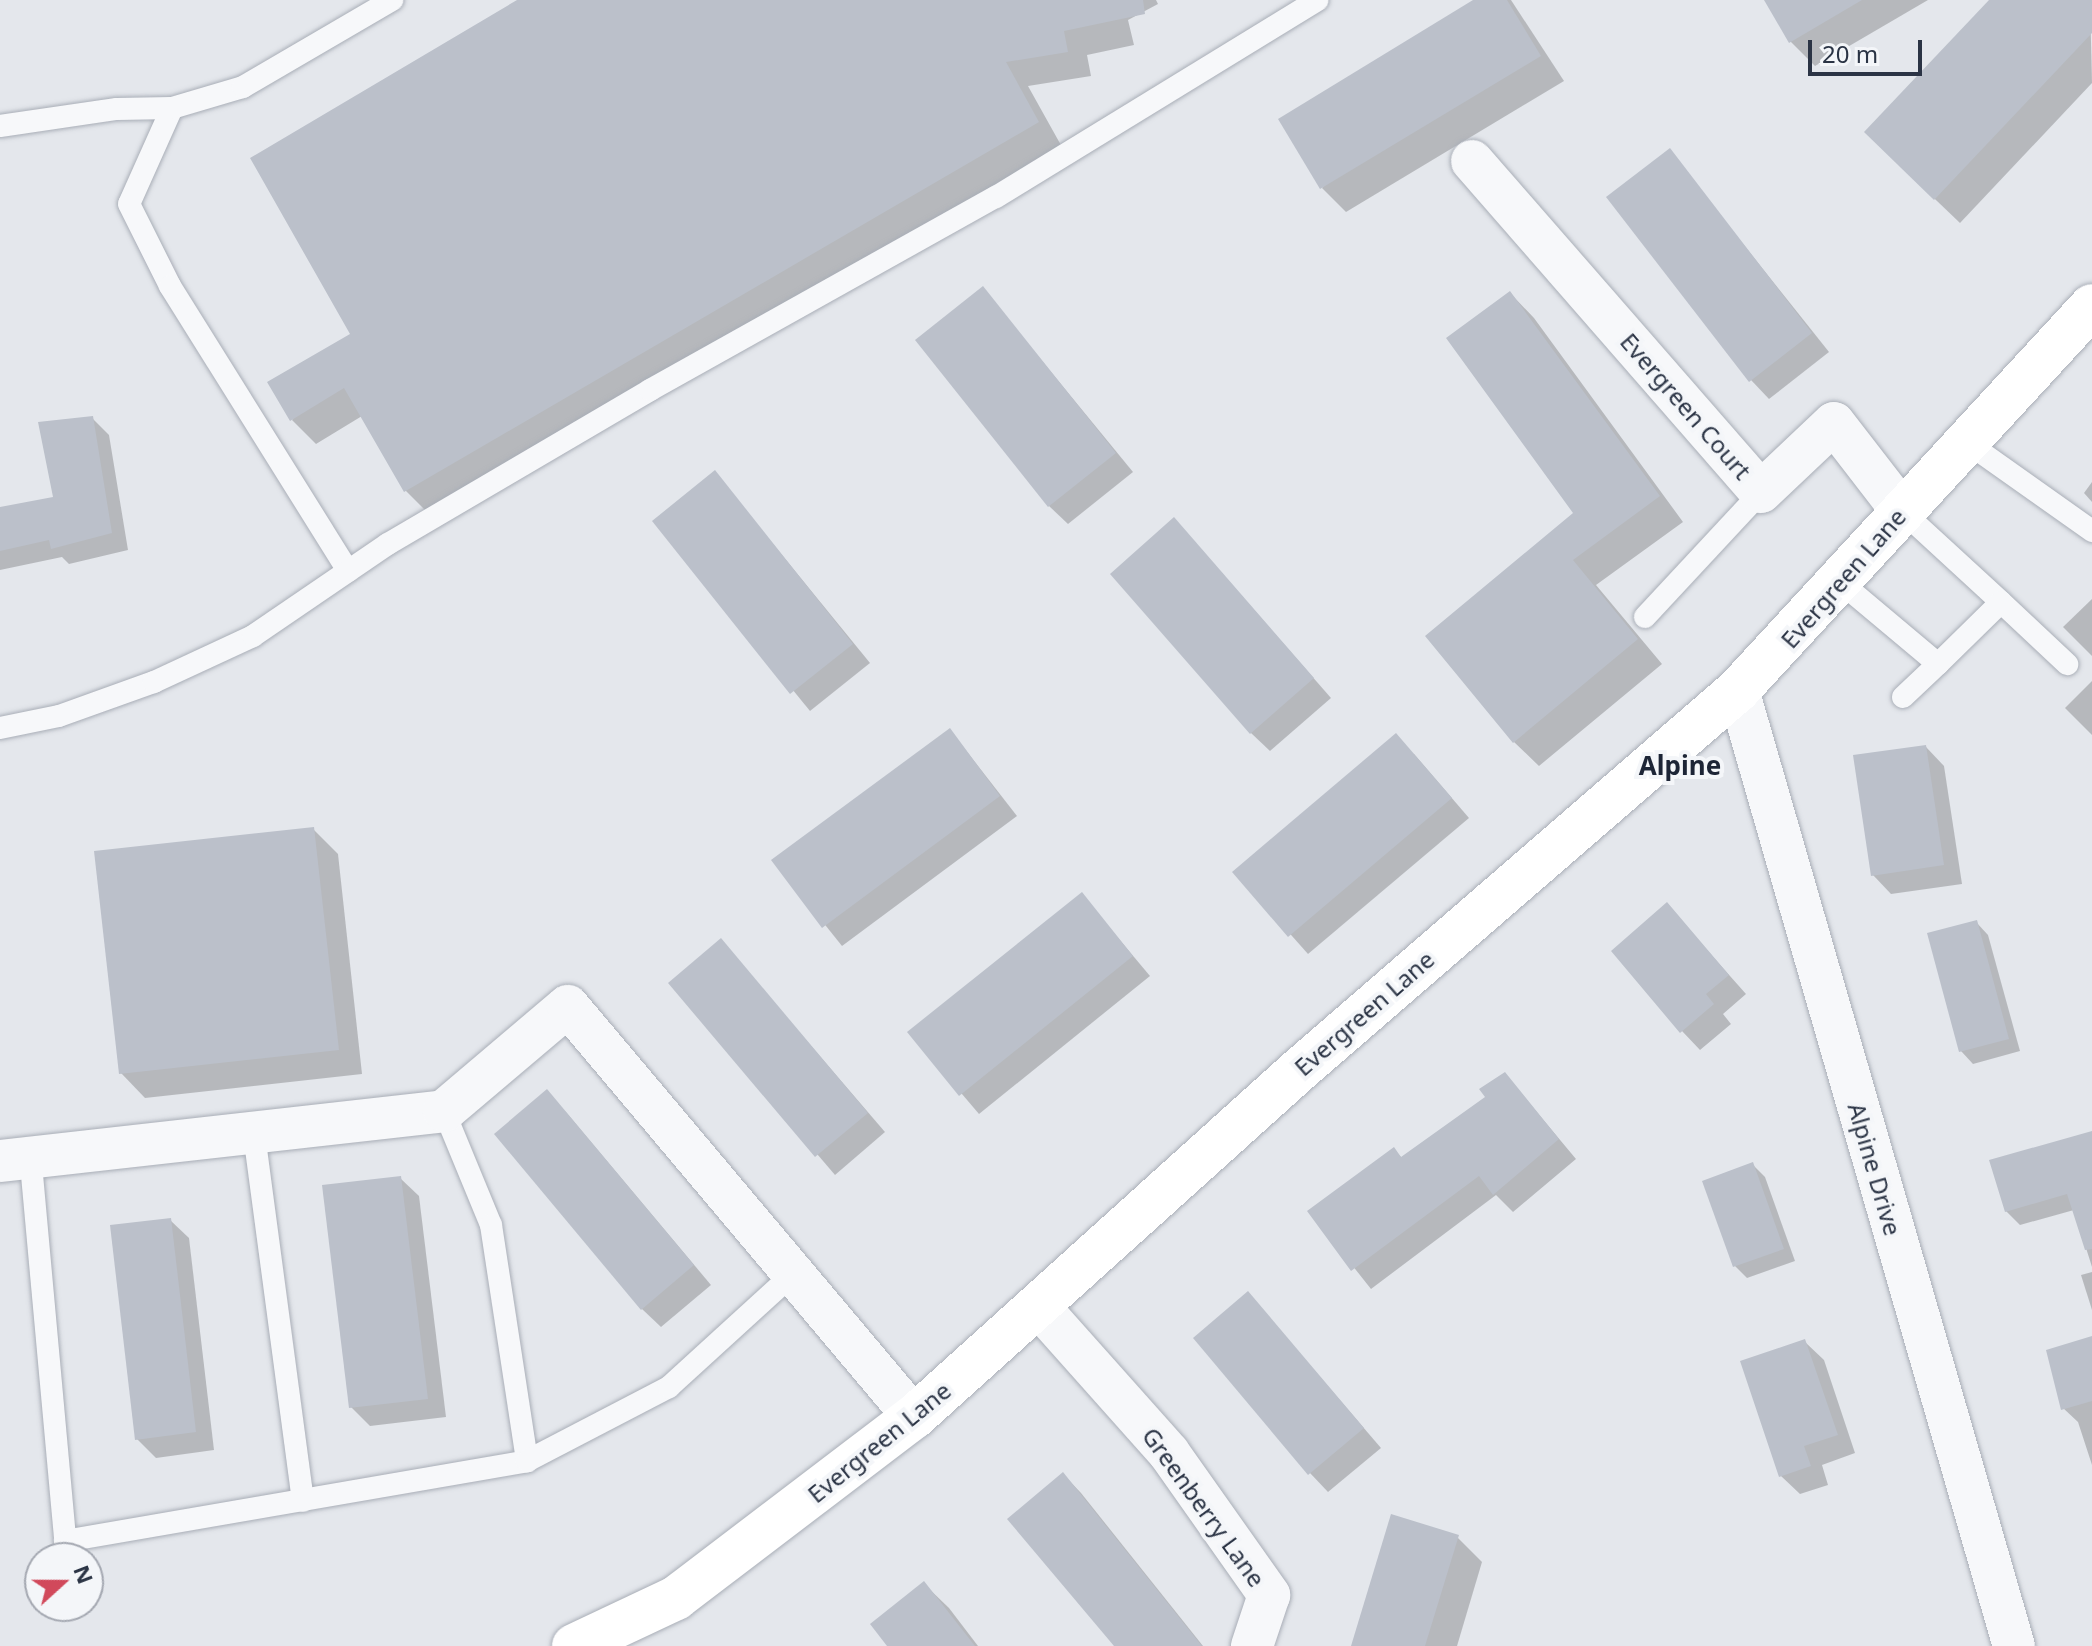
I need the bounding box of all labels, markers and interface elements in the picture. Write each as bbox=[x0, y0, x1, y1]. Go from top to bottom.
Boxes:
scale bar bbox=[1812, 24, 1926, 74]
text: 20 m bbox=[1822, 37, 1878, 70]
street label: Evergreen Court bbox=[1615, 327, 1757, 485]
street label: Evergreen Lane bbox=[1775, 502, 1911, 654]
district label: Alpine bbox=[1639, 750, 1721, 782]
street label: Evergreen Lane bbox=[1288, 945, 1440, 1081]
street label: Alpine Drive bbox=[1842, 1099, 1908, 1239]
street label: Evergreen Lane bbox=[802, 1376, 956, 1508]
street label: Greenberry Lane bbox=[1137, 1422, 1271, 1592]
north arrow bbox=[24, 1542, 104, 1622]
text: N bbox=[67, 1560, 102, 1588]

